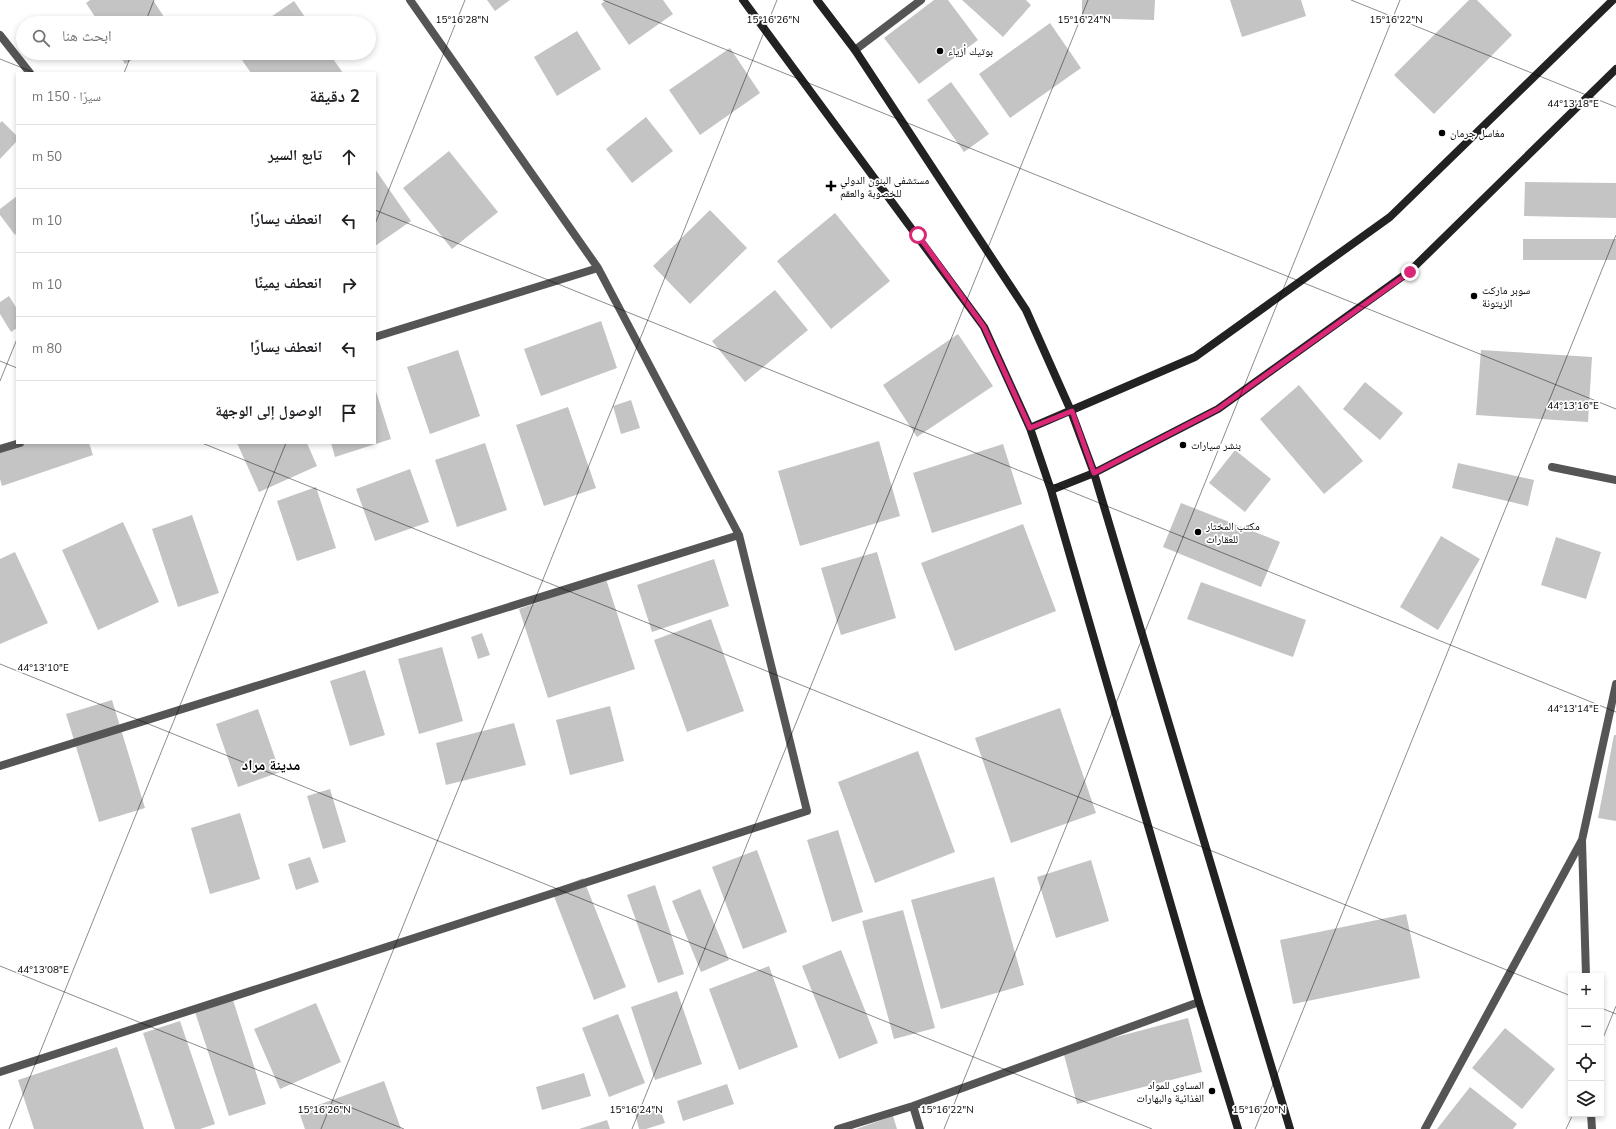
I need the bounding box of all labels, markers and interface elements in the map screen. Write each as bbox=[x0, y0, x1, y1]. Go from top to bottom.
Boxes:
text: 15°16'28"N bbox=[435, 13, 489, 27]
text: 15°16'26"N bbox=[746, 13, 800, 27]
text: 15°16'24"N bbox=[1057, 13, 1111, 27]
text: 15°16'22"N bbox=[1369, 13, 1423, 27]
search box bbox=[16, 16, 376, 60]
text: ابحث هنا bbox=[62, 26, 112, 46]
icon: search bbox=[30, 27, 52, 49]
place label: بوتيك أزياء bbox=[948, 44, 993, 59]
marker: بوتيك أزياء bbox=[935, 46, 945, 56]
text: 2 دقيقة bbox=[310, 85, 360, 108]
text: سيرًا · 150 m bbox=[32, 88, 101, 106]
text: 44°13'18"E bbox=[1547, 97, 1599, 111]
place label: مغاسل جرمان bbox=[1450, 126, 1505, 141]
marker: مغاسل جرمان bbox=[1437, 128, 1447, 138]
text: تابع السير bbox=[268, 145, 322, 165]
icon: ahead bbox=[338, 146, 360, 168]
text: 50 m bbox=[32, 148, 62, 166]
place label: مستشفى البنون الدولي للخصوبة والعقم bbox=[840, 173, 929, 201]
marker: مستشفى البنون الدولي للخصوبة والعقم bbox=[825, 180, 837, 192]
text: انعطف يسارًا bbox=[250, 209, 322, 229]
icon: left bbox=[338, 210, 360, 232]
text: 10 m bbox=[32, 212, 62, 230]
route start bbox=[909, 226, 927, 244]
route end bbox=[1401, 263, 1419, 281]
text: انعطف يمينًا bbox=[254, 273, 322, 293]
icon: right bbox=[338, 274, 360, 296]
text: 10 m bbox=[32, 276, 62, 294]
place label: سوبر ماركت الزيتونة bbox=[1482, 283, 1530, 311]
marker: سوبر ماركت الزيتونة bbox=[1469, 291, 1479, 301]
text: انعطف يسارًا bbox=[250, 337, 322, 357]
icon: left bbox=[338, 338, 360, 360]
text: 80 m bbox=[32, 340, 62, 358]
text: 44°13'16"E bbox=[1547, 399, 1599, 413]
text: الوصول إلى الوجهة bbox=[215, 401, 322, 421]
icon: arrive bbox=[338, 402, 360, 424]
place label: بنشر سيارات bbox=[1191, 438, 1241, 453]
marker: بنشر سيارات bbox=[1178, 440, 1188, 450]
place label: مكتب المختار للعقارات bbox=[1205, 519, 1260, 547]
marker: مكتب المختار للعقارات bbox=[1193, 527, 1203, 537]
text: 44°13'10"E bbox=[17, 661, 69, 675]
text: 44°13'14"E bbox=[1547, 702, 1599, 716]
district label: مدينة مراد bbox=[242, 755, 300, 775]
text: 44°13'08"E bbox=[17, 963, 69, 977]
map controls bbox=[1568, 973, 1604, 1117]
button: + bbox=[1568, 973, 1604, 1009]
button: − bbox=[1568, 1009, 1604, 1045]
button: locate bbox=[1568, 1045, 1604, 1081]
place label: المساوى للمواد الغذائية والبهارات bbox=[1136, 1078, 1204, 1106]
button: layers bbox=[1568, 1081, 1604, 1117]
marker: المساوى للمواد الغذائية والبهارات bbox=[1207, 1086, 1217, 1096]
text: 15°16'26"N bbox=[297, 1103, 351, 1117]
text: 15°16'24"N bbox=[609, 1103, 663, 1117]
text: 15°16'22"N bbox=[920, 1103, 974, 1117]
text: 15°16'20"N bbox=[1232, 1103, 1286, 1117]

